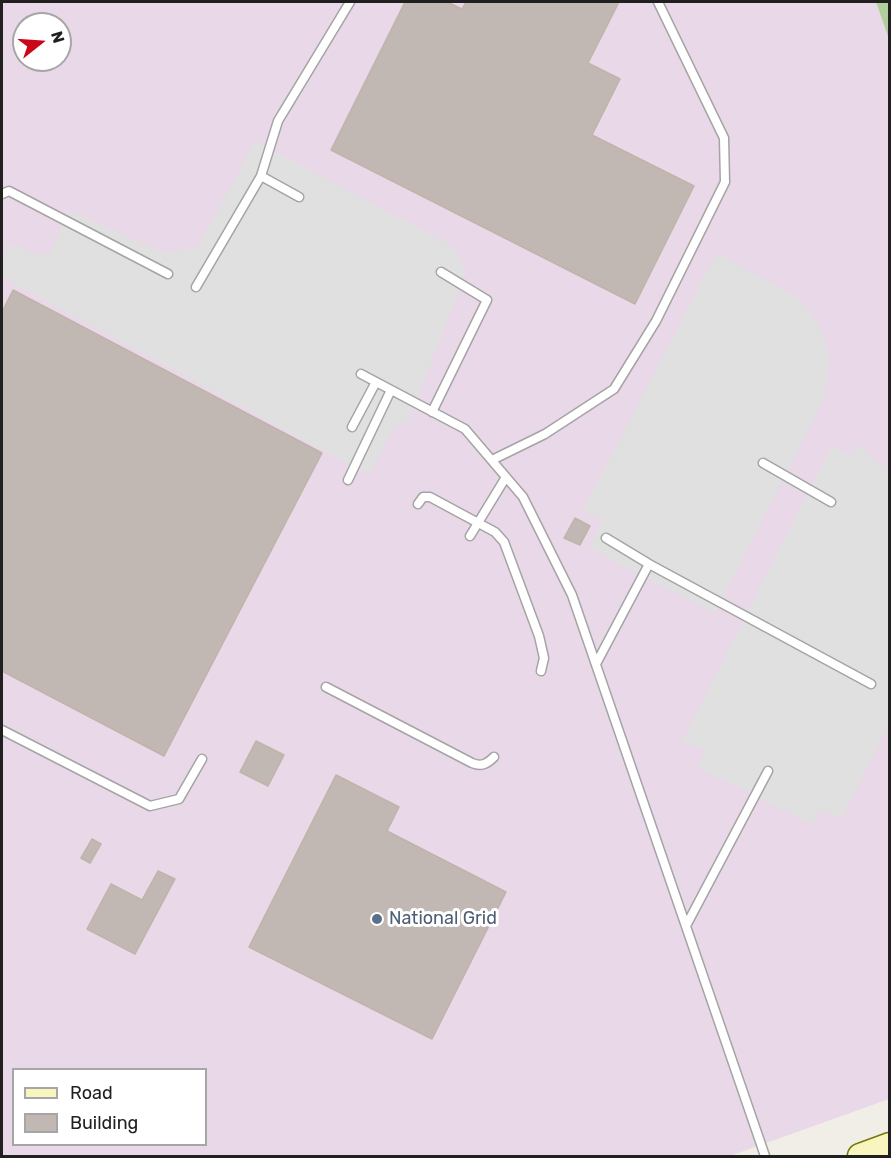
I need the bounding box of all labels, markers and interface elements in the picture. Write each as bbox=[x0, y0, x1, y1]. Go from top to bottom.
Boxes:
north arrow bbox=[12, 12, 72, 72]
text: N bbox=[47, 29, 69, 45]
place label: National Grid bbox=[389, 908, 497, 930]
marker: National Grid bbox=[370, 912, 384, 926]
legend bbox=[12, 1068, 207, 1146]
text: Road bbox=[70, 1082, 113, 1104]
text: Building bbox=[70, 1112, 138, 1134]

